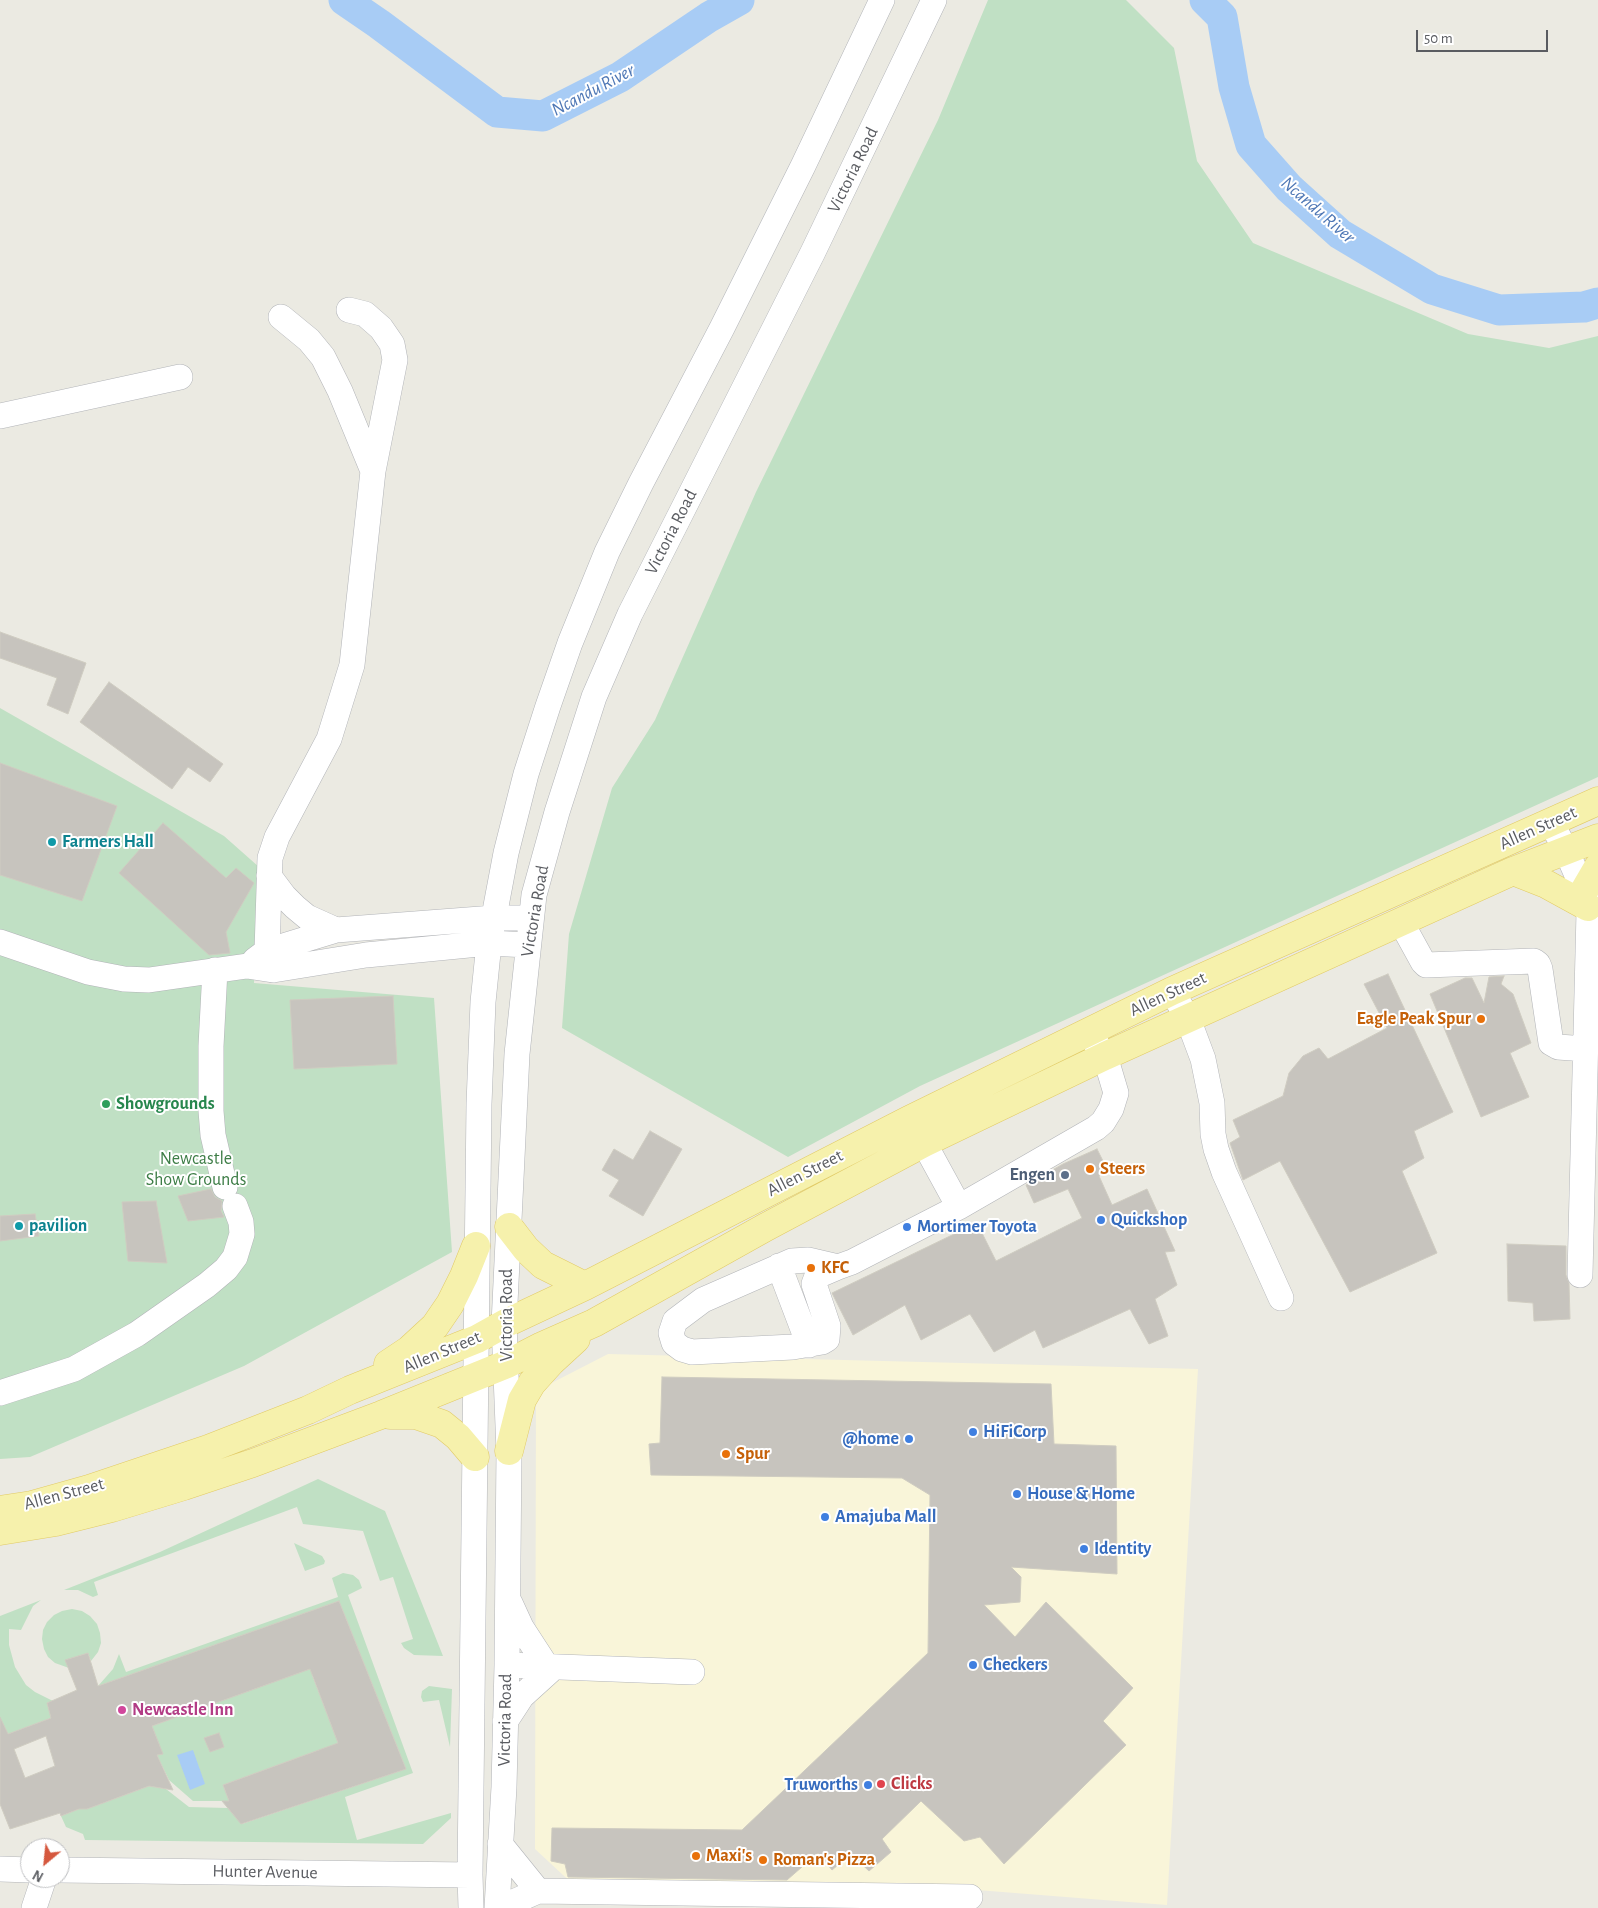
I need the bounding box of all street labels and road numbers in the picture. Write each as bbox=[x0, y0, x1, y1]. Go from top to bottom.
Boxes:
street label: Victoria Road bbox=[823, 124, 883, 216]
street label: Victoria Road bbox=[640, 486, 702, 578]
street label: Allen Street bbox=[1496, 801, 1580, 855]
street label: Victoria Road bbox=[516, 863, 554, 959]
street label: Allen Street bbox=[1126, 967, 1210, 1021]
street label: Allen Street bbox=[763, 1145, 847, 1201]
street label: Victoria Road bbox=[496, 1269, 518, 1361]
street label: Allen Street bbox=[400, 1326, 484, 1378]
street label: Allen Street bbox=[21, 1473, 107, 1515]
street label: Victoria Road bbox=[493, 1673, 517, 1767]
street label: Hunter Avenue bbox=[212, 1860, 318, 1884]

